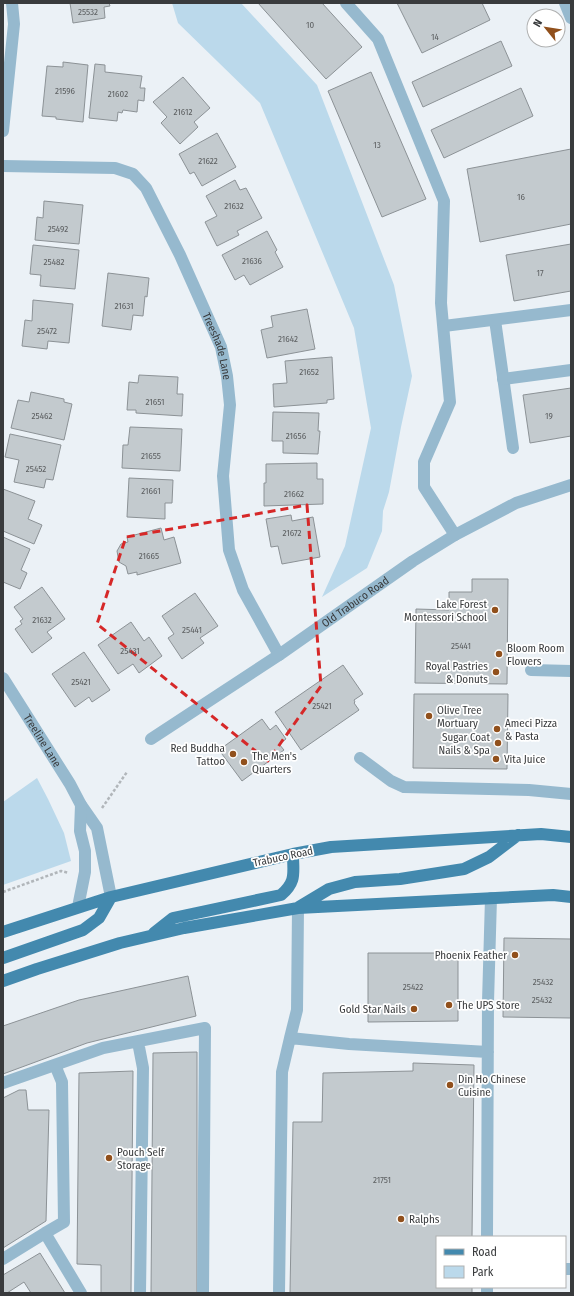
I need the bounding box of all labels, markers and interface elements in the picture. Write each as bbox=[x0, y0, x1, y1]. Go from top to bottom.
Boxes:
house number: 25532 bbox=[78, 7, 98, 17]
north arrow bbox=[526, 8, 566, 48]
text: N bbox=[530, 17, 545, 29]
house number: 10 bbox=[306, 20, 314, 30]
house number: 14 bbox=[431, 32, 440, 42]
house number: 21596 bbox=[55, 86, 76, 96]
house number: 21602 bbox=[108, 89, 128, 99]
house number: 21612 bbox=[174, 107, 192, 117]
house number: 13 bbox=[373, 140, 381, 150]
house number: 21622 bbox=[198, 156, 218, 166]
house number: 16 bbox=[517, 192, 526, 202]
house number: 21632 bbox=[224, 201, 244, 211]
house number: 25492 bbox=[48, 224, 68, 234]
house number: 21636 bbox=[242, 256, 263, 266]
house number: 25482 bbox=[44, 257, 64, 267]
house number: 17 bbox=[536, 268, 544, 278]
house number: 21631 bbox=[114, 301, 134, 311]
street label: Treeshade Lane bbox=[200, 310, 234, 380]
house number: 25472 bbox=[37, 326, 57, 336]
house number: 21642 bbox=[278, 334, 298, 344]
house number: 21652 bbox=[299, 367, 319, 377]
house number: 21651 bbox=[146, 397, 164, 407]
house number: 25462 bbox=[32, 411, 52, 421]
house number: 19 bbox=[545, 411, 553, 421]
house number: 21656 bbox=[286, 431, 307, 441]
house number: 21655 bbox=[141, 451, 161, 461]
house number: 25452 bbox=[26, 464, 46, 474]
house number: 21661 bbox=[141, 486, 161, 496]
house number: 21662 bbox=[284, 489, 304, 499]
house number: 21672 bbox=[282, 528, 302, 538]
house number: 21665 bbox=[139, 551, 159, 561]
street label: Old Trabuco Road bbox=[319, 574, 391, 630]
place label: Lake Forest Montessori School bbox=[404, 598, 487, 624]
marker: Lake Forest Montessori School bbox=[490, 605, 500, 615]
house number: 21632 bbox=[32, 615, 52, 625]
house number: 25441 bbox=[182, 625, 202, 635]
house number: 25441 bbox=[451, 641, 471, 651]
place label: Bloom Room Flowers bbox=[507, 642, 564, 668]
house number: 25431 bbox=[120, 646, 140, 656]
marker: Bloom Room Flowers bbox=[494, 649, 504, 659]
place label: Royal Pastries & Donuts bbox=[425, 660, 488, 686]
marker: Royal Pastries & Donuts bbox=[491, 667, 501, 677]
house number: 25421 bbox=[71, 677, 91, 687]
house number: 25421 bbox=[312, 701, 332, 711]
place label: Olive Tree Mortuary bbox=[437, 704, 482, 730]
marker: Olive Tree Mortuary bbox=[424, 711, 434, 721]
street label: Treeline Lane bbox=[21, 712, 64, 769]
place label: Ameci Pizza & Pasta bbox=[505, 717, 557, 743]
marker: Ameci Pizza & Pasta bbox=[492, 724, 502, 734]
place label: Sugar Coat Nails & Spa bbox=[438, 731, 490, 757]
marker: Sugar Coat Nails & Spa bbox=[493, 738, 503, 748]
place label: Red Buddha Tattoo bbox=[171, 742, 225, 768]
marker: Red Buddha Tattoo bbox=[228, 749, 238, 759]
place label: The Men's Quarters bbox=[252, 750, 297, 776]
place label: Vita Juice bbox=[504, 753, 545, 766]
marker: Vita Juice bbox=[491, 754, 501, 764]
marker: The Men's Quarters bbox=[239, 757, 249, 767]
street label: Trabuco Road bbox=[252, 844, 314, 870]
place label: Phoenix Feather bbox=[435, 949, 507, 962]
marker: Phoenix Feather bbox=[510, 950, 520, 960]
house number: 25432 bbox=[533, 977, 553, 987]
house number: 25422 bbox=[403, 982, 423, 992]
house number: 25432 bbox=[532, 995, 552, 1005]
place label: The UPS Store bbox=[457, 999, 520, 1012]
marker: The UPS Store bbox=[444, 1000, 454, 1010]
place label: Gold Star Nails bbox=[339, 1003, 406, 1016]
marker: Gold Star Nails bbox=[409, 1004, 419, 1014]
place label: Din Ho Chinese Cuisine bbox=[458, 1073, 526, 1099]
marker: Din Ho Chinese Cuisine bbox=[445, 1080, 455, 1090]
place label: Pouch Self Storage bbox=[117, 1146, 165, 1172]
marker: Pouch Self Storage bbox=[104, 1153, 114, 1163]
house number: 21751 bbox=[373, 1175, 391, 1185]
place label: Ralphs bbox=[409, 1213, 440, 1226]
marker: Ralphs bbox=[396, 1214, 406, 1224]
legend bbox=[436, 1236, 566, 1288]
text: Road bbox=[472, 1245, 497, 1259]
text: Park bbox=[472, 1265, 494, 1279]

